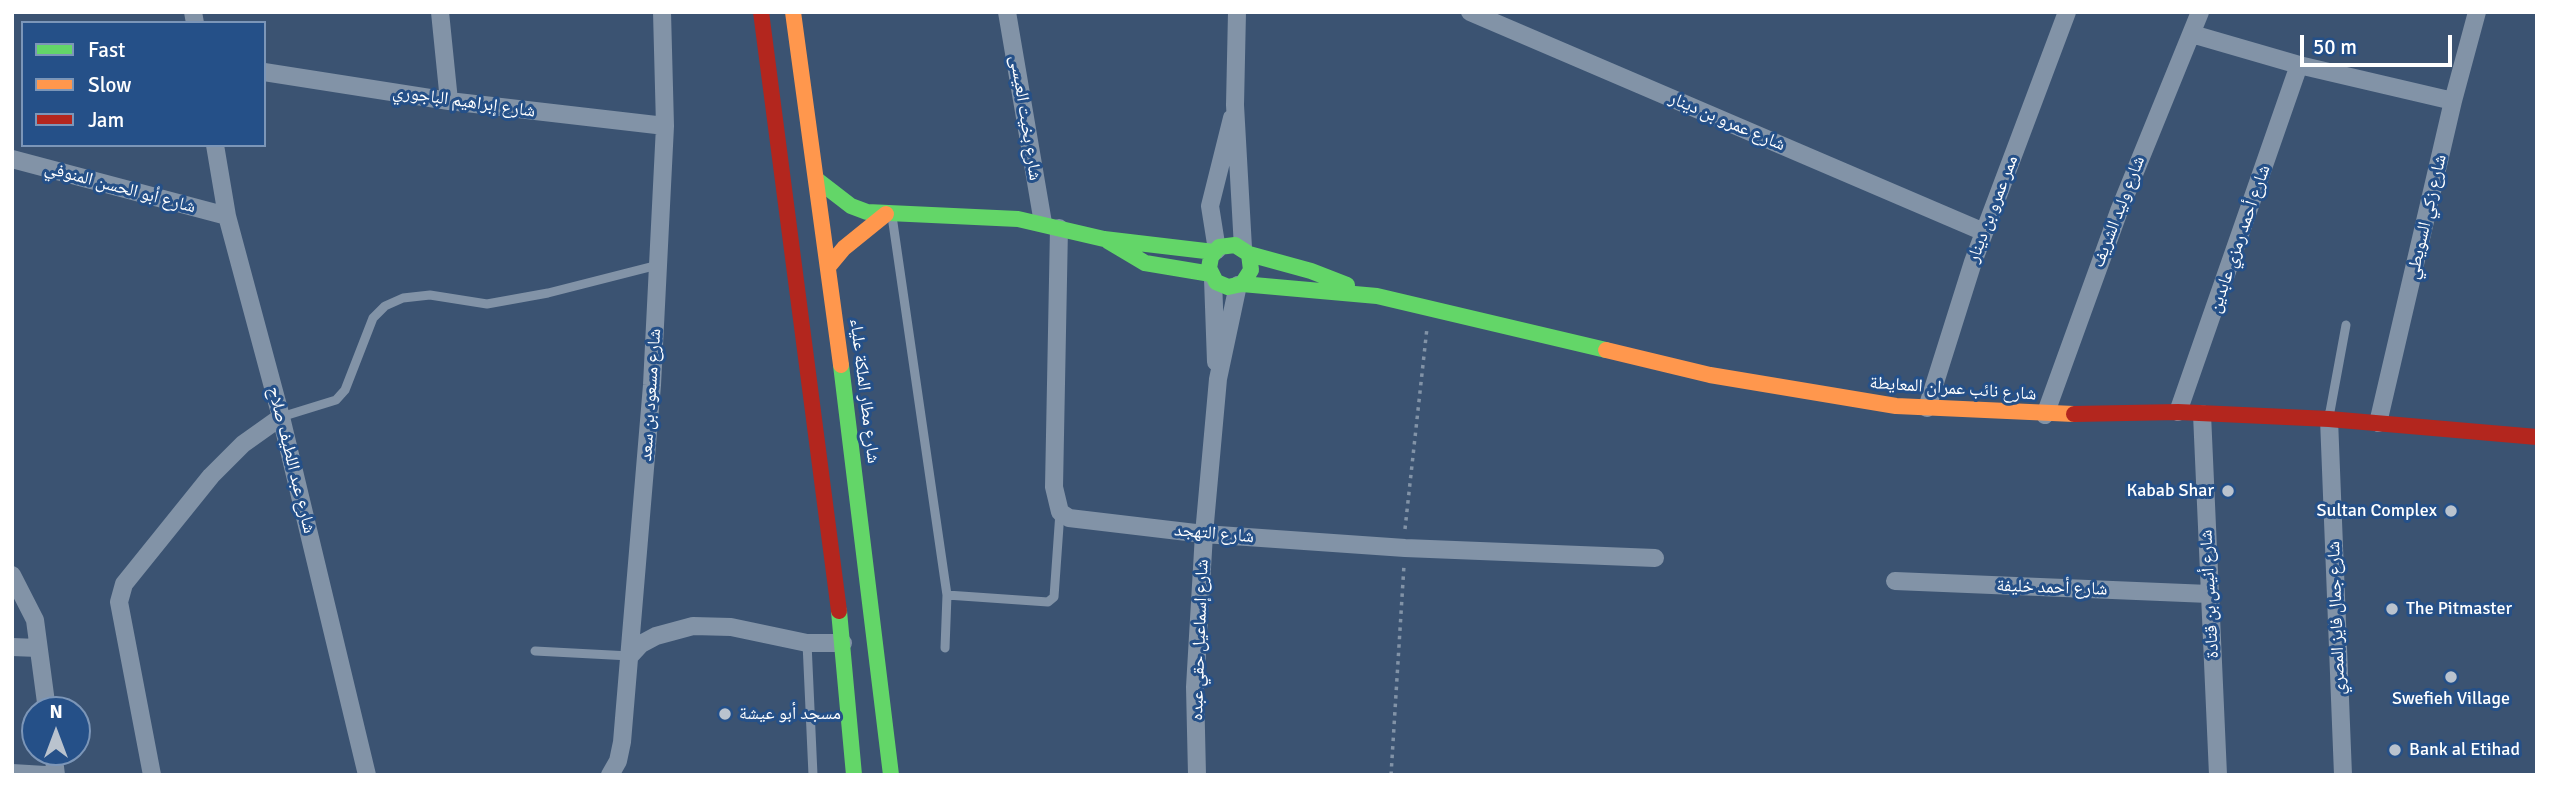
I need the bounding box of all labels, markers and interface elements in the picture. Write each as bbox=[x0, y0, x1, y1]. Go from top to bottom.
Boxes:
legend bbox=[21, 21, 266, 147]
scale bar bbox=[2304, 21, 2456, 65]
text: 50 m bbox=[2313, 34, 2357, 60]
text: Fast bbox=[88, 37, 125, 63]
street label: شارع بخيت العيسى bbox=[1004, 54, 1046, 182]
text: Slow bbox=[88, 72, 132, 98]
street label: شارع إبراهيم الباجوري bbox=[391, 81, 537, 123]
street label: شارع عمرو بن دينار bbox=[1666, 88, 1788, 156]
text: Jam bbox=[88, 107, 124, 133]
street label: ممر عمرو بن دينار bbox=[1963, 152, 2023, 266]
street label: شارع وليد الشريف bbox=[2088, 153, 2150, 271]
street label: شارع زكي السويطي bbox=[2402, 153, 2452, 281]
street label: شارع أبو الحسن المنوفي bbox=[42, 157, 198, 219]
street label: شارع أحمد رمزي عابدين bbox=[2205, 162, 2275, 316]
street label: شارع مطار الملكة علياء bbox=[844, 317, 884, 465]
street label: شارع مسعود بن سعد bbox=[636, 328, 666, 462]
street label: شارع نائب عمران المعايطة bbox=[1869, 372, 2037, 406]
street label: شارع عبد اللطيف صلاح bbox=[262, 384, 320, 536]
place label: Kabab Shar bbox=[2127, 480, 2214, 502]
marker: Kabab Shar bbox=[2220, 483, 2236, 499]
place label: Sultan Complex bbox=[2317, 500, 2437, 522]
marker: Sultan Complex bbox=[2443, 503, 2459, 519]
street label: شارع التهجد bbox=[1173, 520, 1255, 548]
street label: شارع أنيس بن قتادة bbox=[2196, 529, 2224, 659]
street label: شارع جمال فايز المصري bbox=[2324, 541, 2350, 695]
street label: شارع إسماعيل حقي عبده bbox=[1186, 559, 1214, 721]
street label: شارع أحمد خليفة bbox=[1996, 575, 2108, 601]
place label: The Pitmaster bbox=[2406, 598, 2512, 620]
marker: The Pitmaster bbox=[2384, 601, 2400, 617]
marker: Swefieh Village bbox=[2443, 669, 2459, 685]
place label: Swefieh Village bbox=[2392, 688, 2510, 710]
north arrow bbox=[21, 696, 91, 766]
text: N bbox=[49, 700, 63, 724]
place label: مسجد أبو عيشة bbox=[739, 703, 841, 725]
marker: مسجد أبو عيشة bbox=[717, 706, 733, 722]
place label: Bank al Etihad bbox=[2409, 739, 2520, 761]
marker: Bank al Etihad bbox=[2387, 742, 2403, 758]

